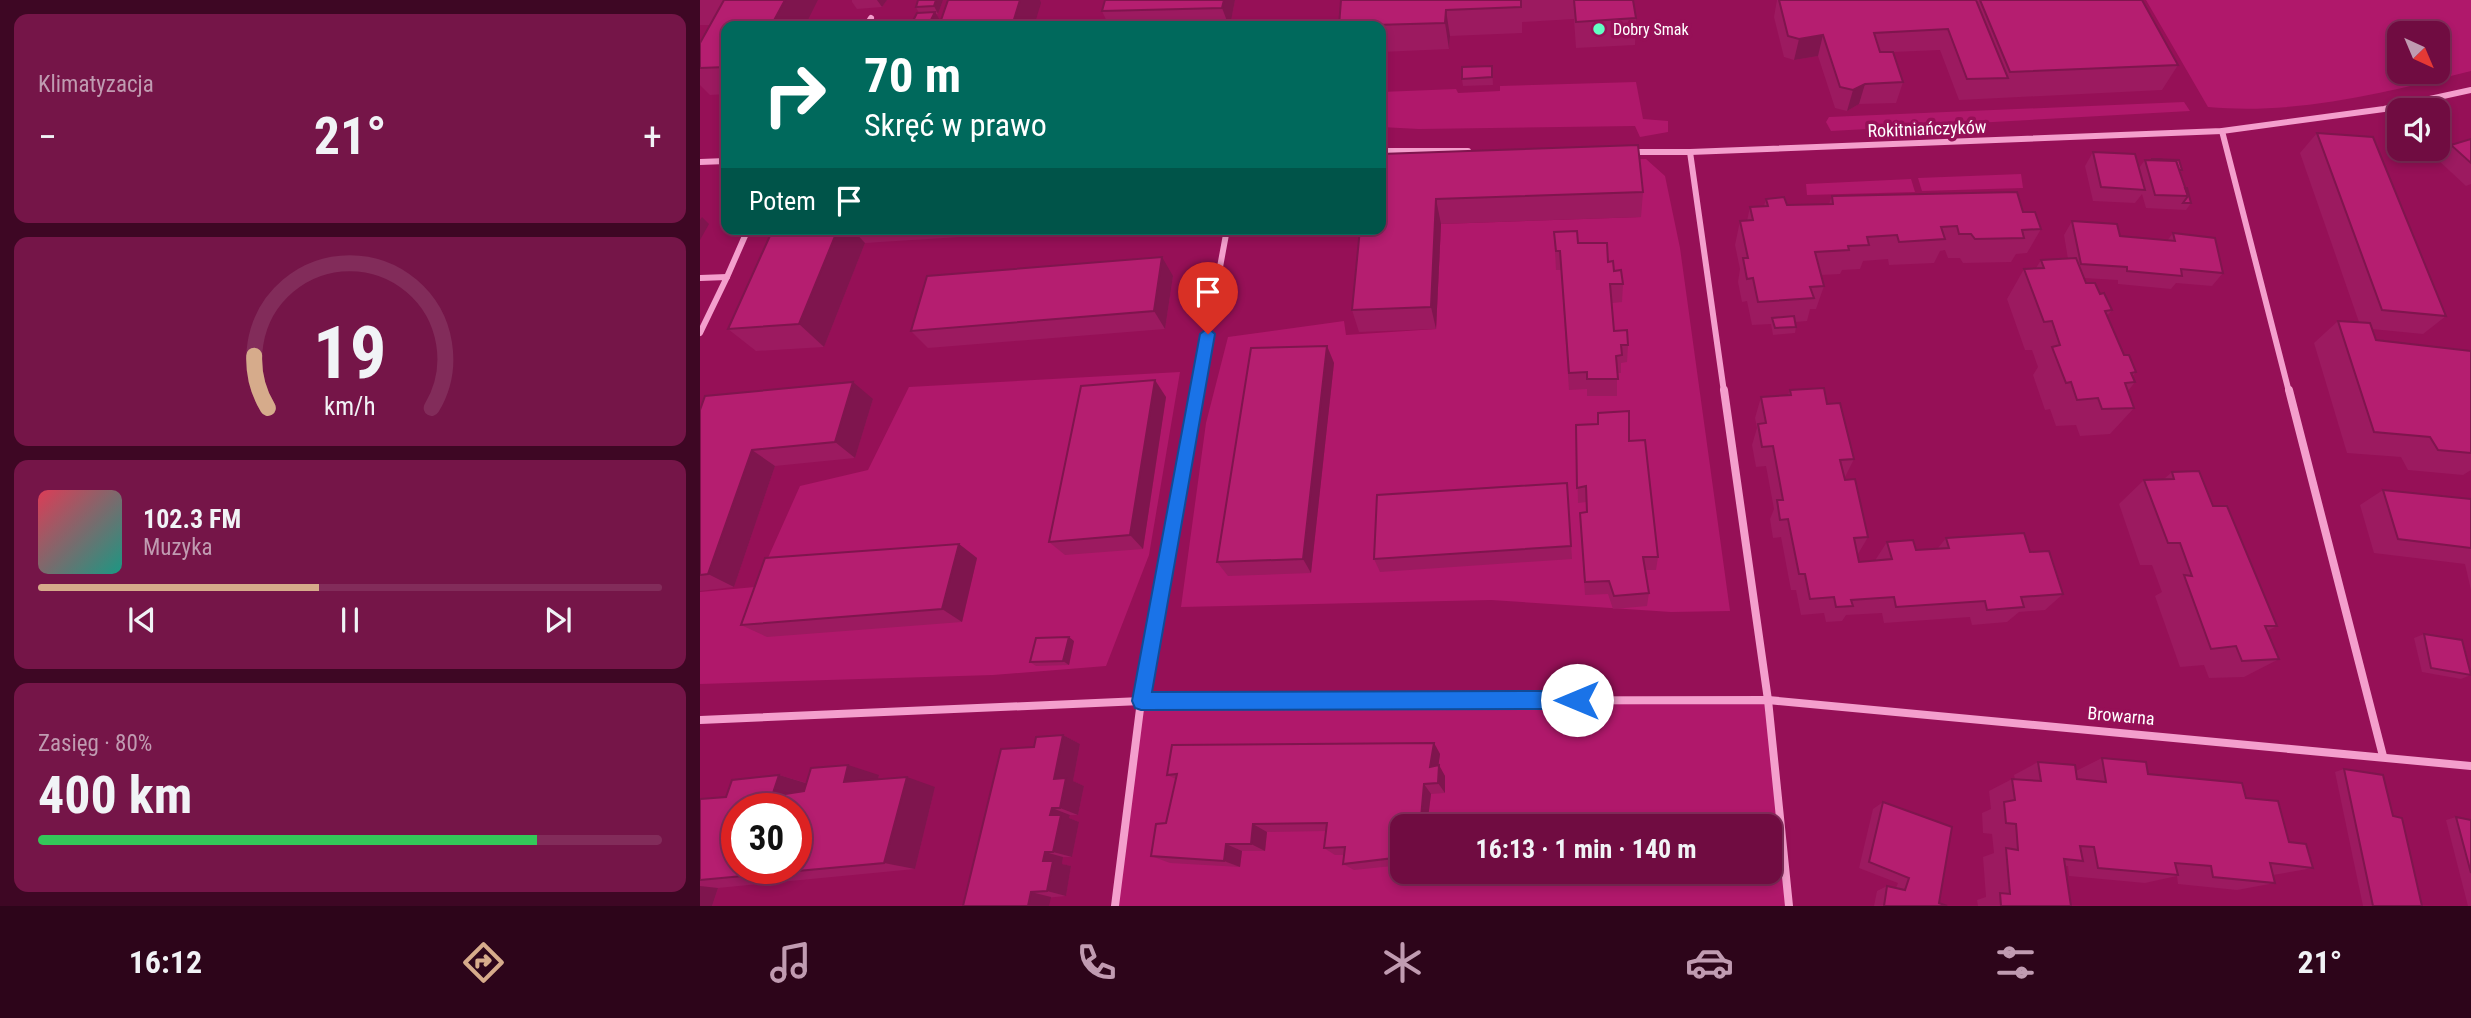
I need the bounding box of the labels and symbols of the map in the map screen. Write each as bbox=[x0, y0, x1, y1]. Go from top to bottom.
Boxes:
place label: Dobry Smak bbox=[1613, 20, 1689, 39]
marker: Dobry Smak bbox=[1591, 21, 1607, 37]
north arrow bbox=[2387, 21, 2450, 84]
street label: Rokitniańczyków bbox=[1867, 116, 1987, 141]
pin bbox=[1178, 262, 1238, 334]
position arrow bbox=[1540, 663, 1614, 737]
street label: Browarna bbox=[2087, 702, 2155, 729]
speed limit sign: 30 bbox=[721, 793, 812, 884]

